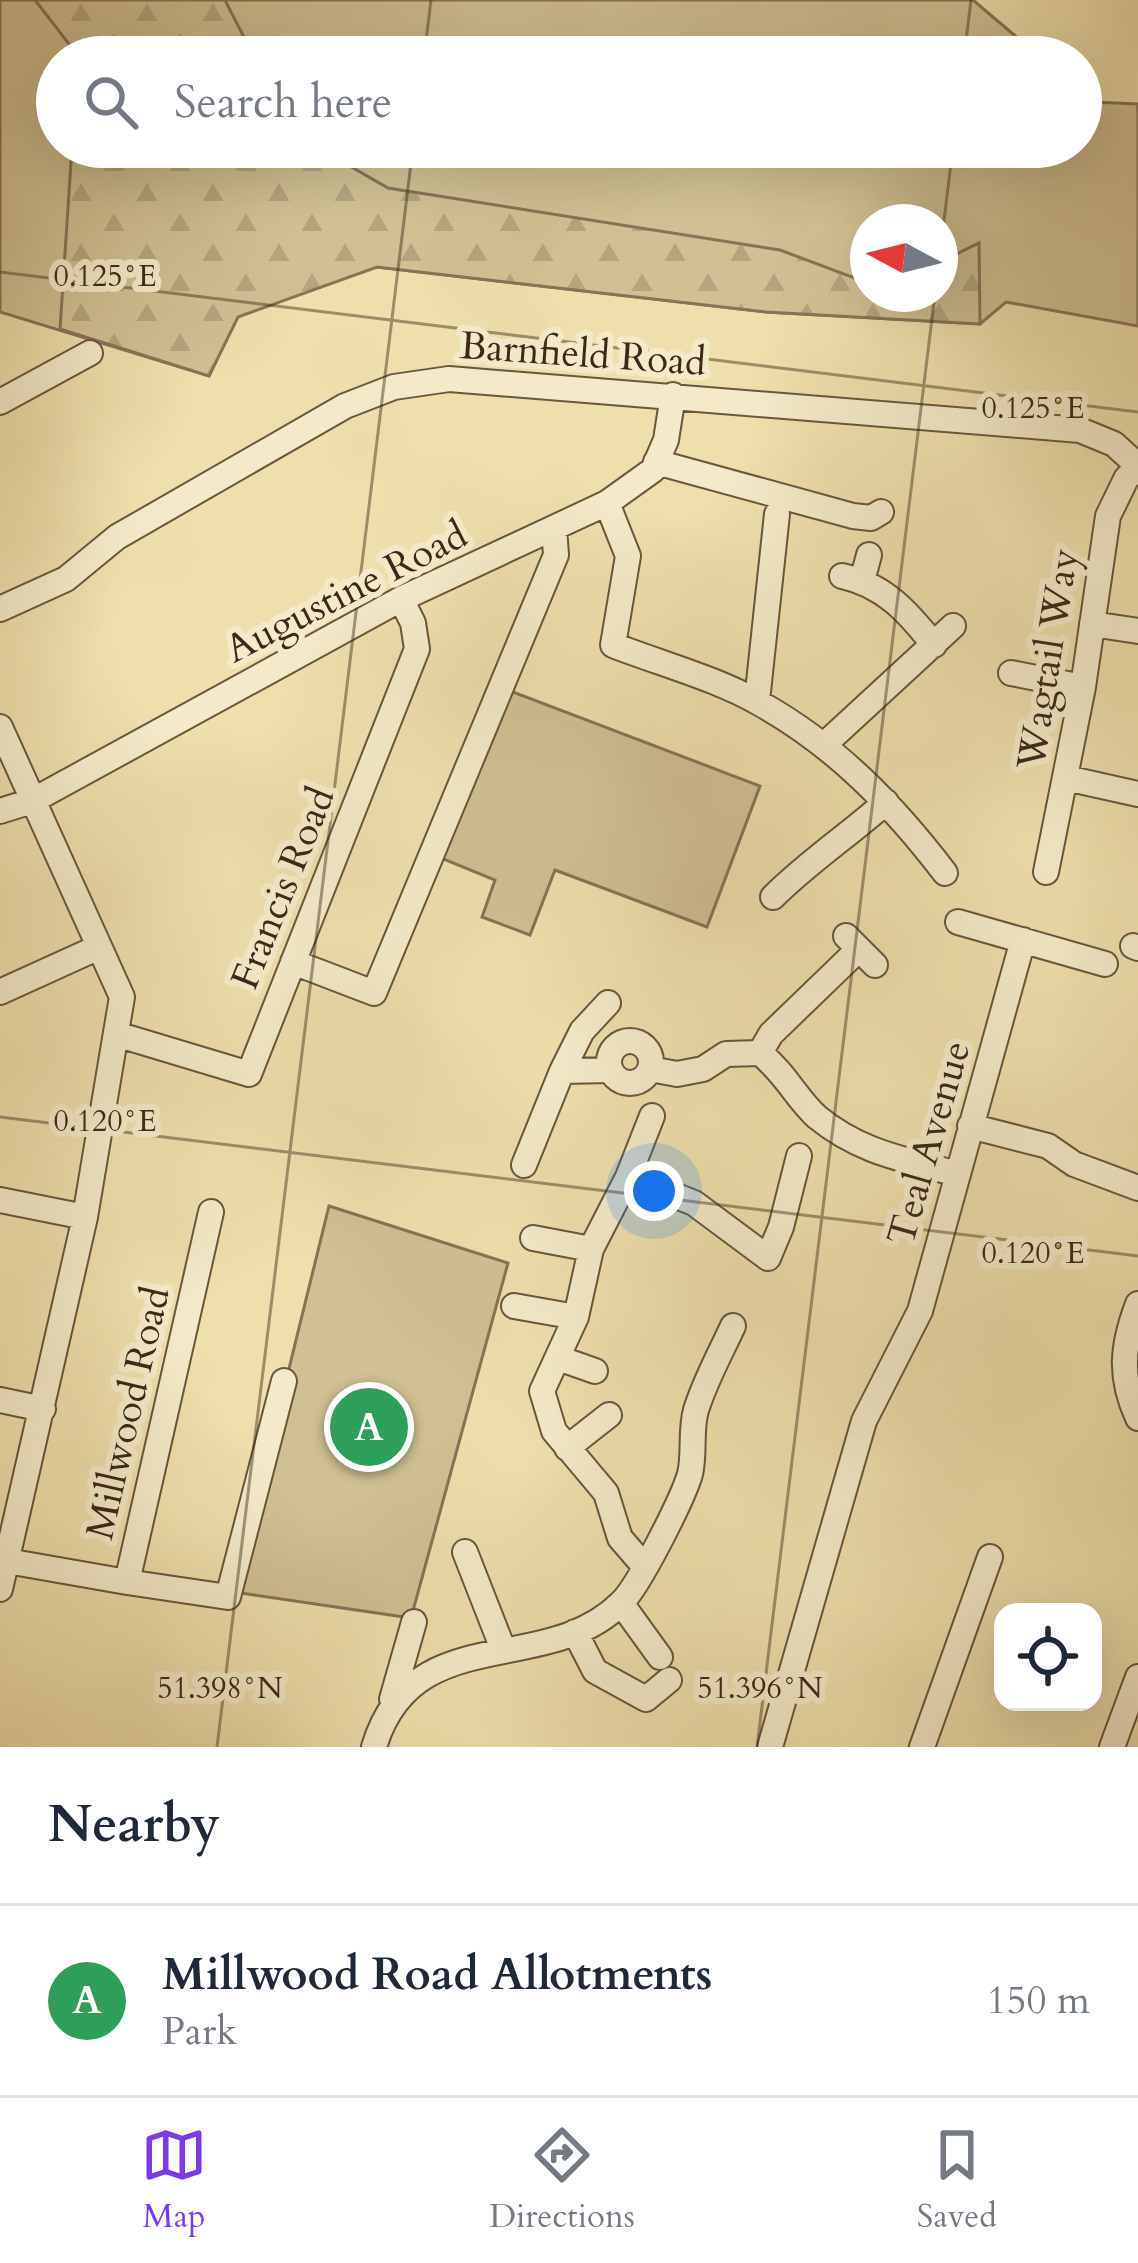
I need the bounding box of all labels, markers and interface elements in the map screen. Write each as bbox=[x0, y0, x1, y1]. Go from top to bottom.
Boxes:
search box bbox=[36, 36, 1102, 168]
icon: search bbox=[78, 69, 144, 135]
text: Search here bbox=[174, 72, 392, 133]
north arrow bbox=[850, 204, 958, 312]
text: 0.125°E bbox=[54, 256, 156, 297]
street label: Barnfield Road bbox=[458, 319, 708, 389]
text: 0.125°E bbox=[982, 388, 1084, 429]
street label: Augustine Road bbox=[216, 508, 476, 676]
street label: Wagtail Way bbox=[1004, 544, 1092, 774]
street label: Francis Road bbox=[218, 779, 348, 997]
street label: Teal Avenue bbox=[875, 1035, 983, 1251]
text: 0.120°E bbox=[54, 1101, 156, 1142]
your location bbox=[624, 1161, 684, 1221]
text: 0.120°E bbox=[982, 1233, 1084, 1274]
street label: Millwood Road bbox=[73, 1281, 183, 1545]
pin: A bbox=[330, 1382, 408, 1472]
map controls bbox=[994, 1603, 1102, 1711]
button: locate bbox=[994, 1603, 1102, 1711]
text: 51.398°N bbox=[157, 1668, 283, 1709]
text: 51.396°N bbox=[697, 1668, 823, 1709]
text: Nearby bbox=[48, 1790, 220, 1860]
text: Millwood Road Allotments bbox=[162, 1944, 712, 2005]
text: A bbox=[72, 1974, 102, 2027]
text: 150 m bbox=[987, 1974, 1090, 2027]
text: Park bbox=[162, 2005, 237, 2058]
tab: Map bbox=[141, 2122, 207, 2239]
tab: Directions bbox=[489, 2122, 635, 2239]
tab: Saved bbox=[917, 2122, 997, 2239]

